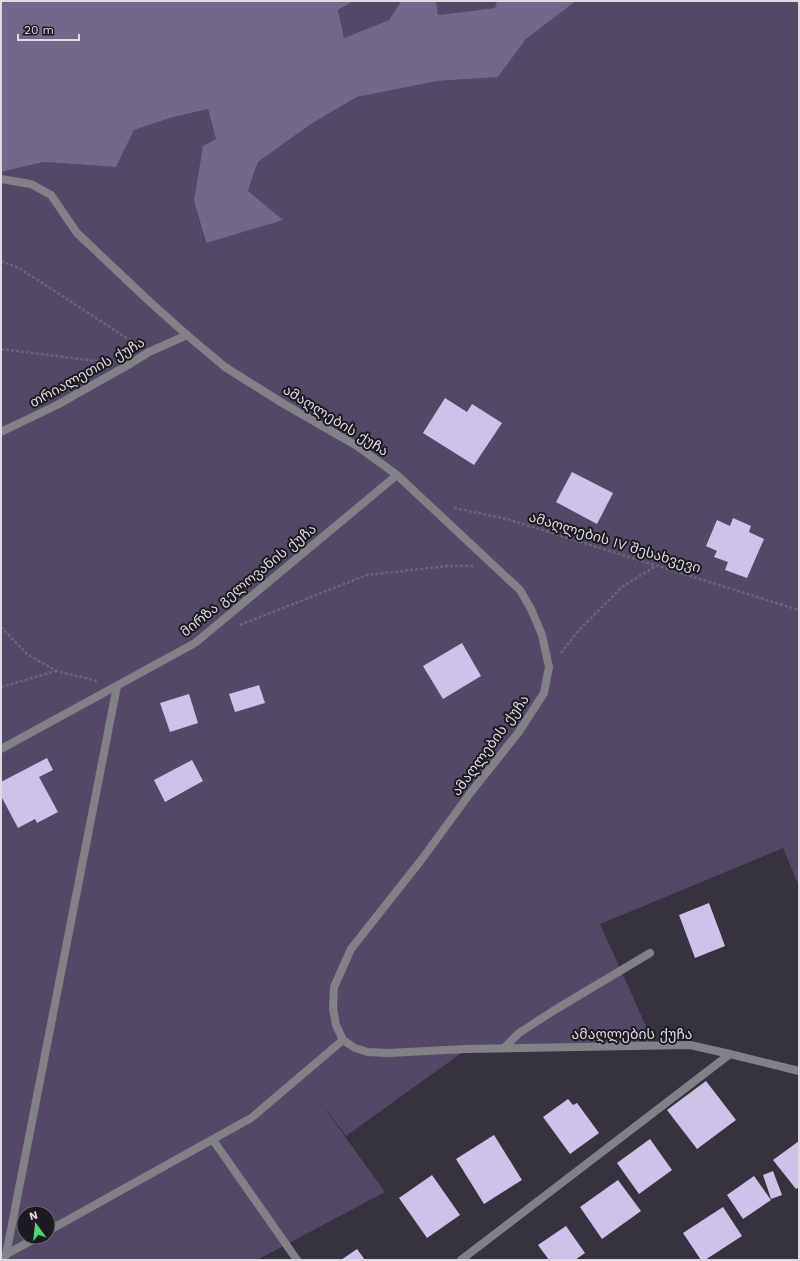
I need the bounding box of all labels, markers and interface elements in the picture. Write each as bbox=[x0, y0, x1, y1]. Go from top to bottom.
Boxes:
scale bar bbox=[18, 16, 79, 42]
text: 20 m bbox=[24, 23, 54, 37]
street label: თრიალეთის ქუჩა bbox=[27, 334, 148, 411]
street label: ამაღლების ქუჩა bbox=[280, 381, 392, 460]
street label: ამაღლების IV შესახვევი bbox=[527, 508, 703, 577]
street label: მირზა გელოვანის ქუჩა bbox=[177, 520, 320, 640]
street label: ამაღლების ქუჩა bbox=[448, 691, 533, 799]
street label: ამაღლების ქუჩა bbox=[572, 1026, 692, 1043]
north arrow bbox=[16, 1205, 56, 1245]
text: N bbox=[28, 1208, 39, 1223]

